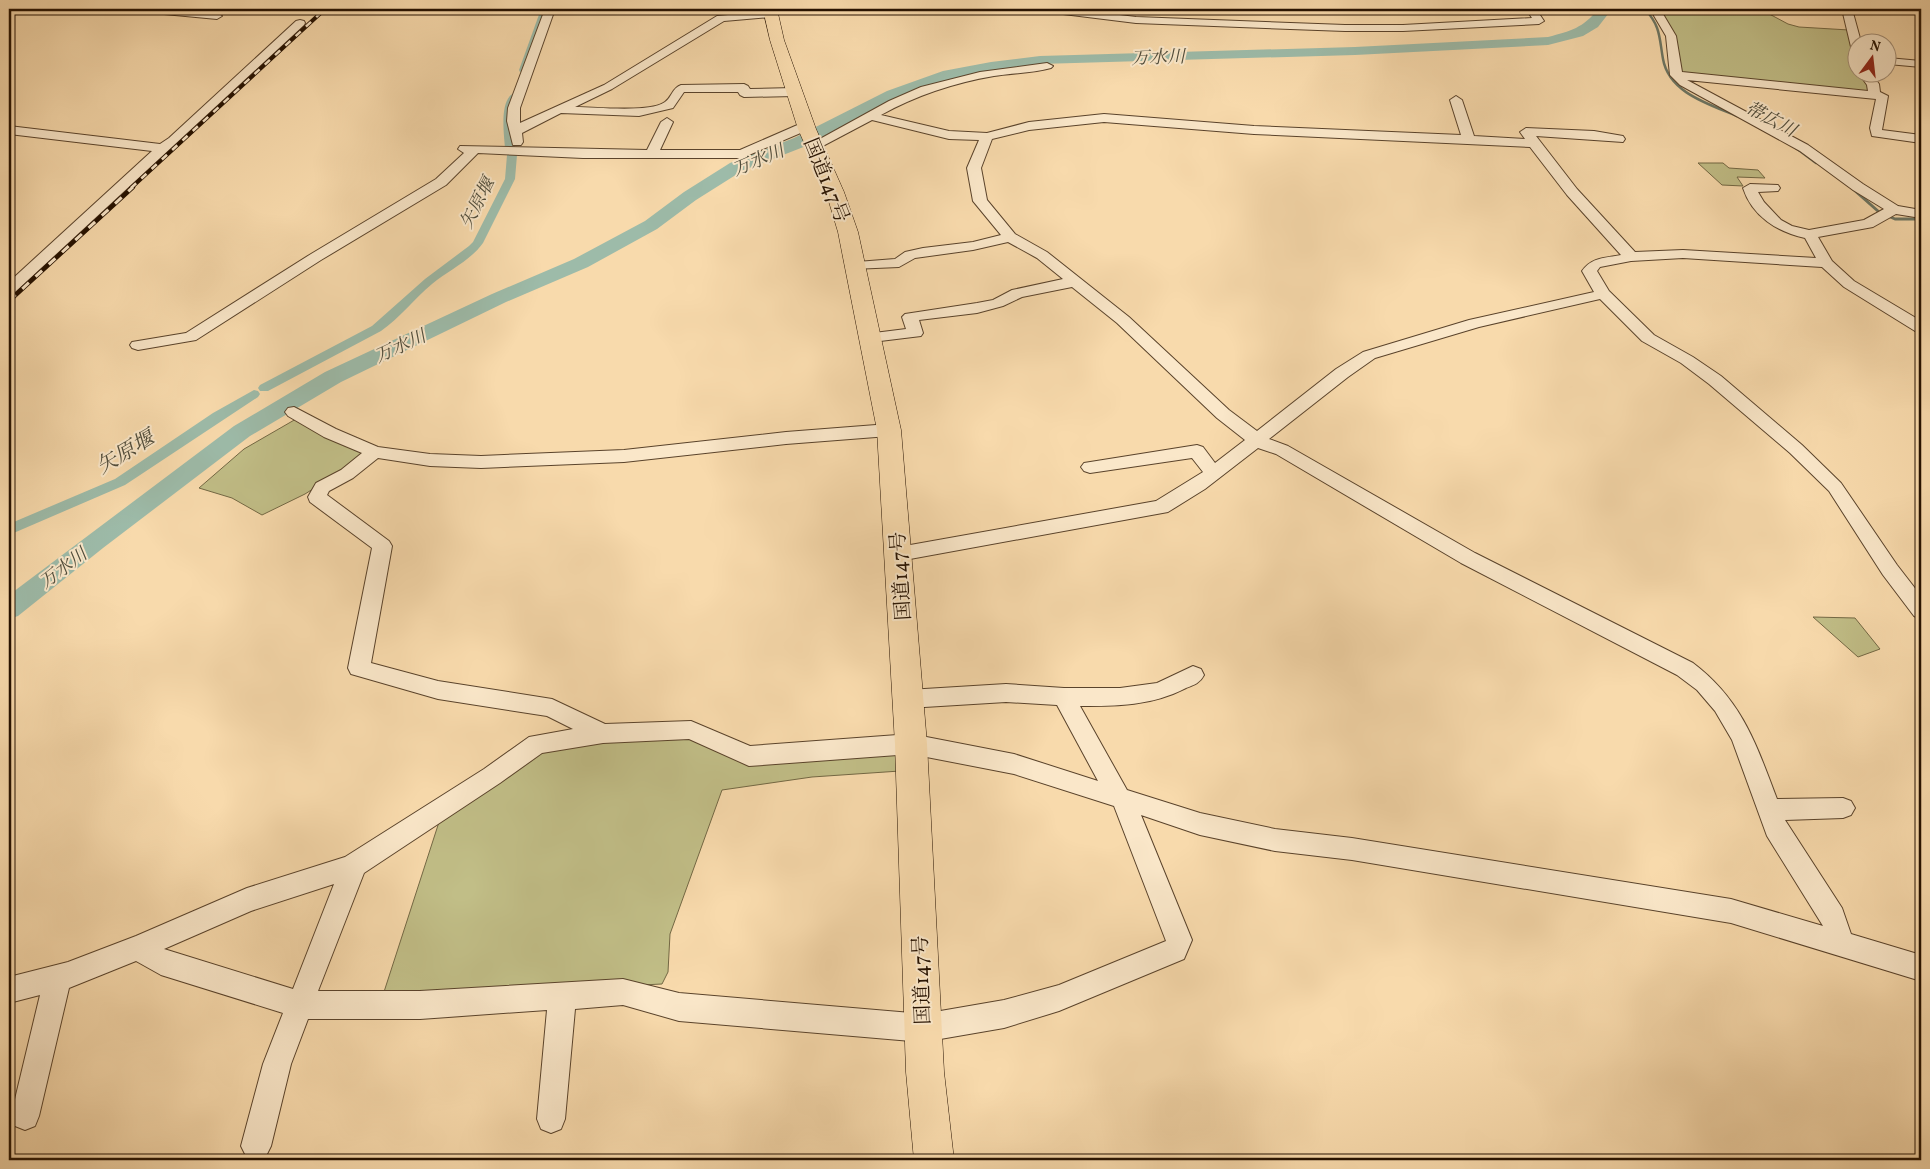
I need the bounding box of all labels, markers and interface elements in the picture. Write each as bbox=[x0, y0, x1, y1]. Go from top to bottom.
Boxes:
north arrow bbox=[1848, 32, 1898, 82]
text: N bbox=[1868, 36, 1882, 57]
water label: 万水川 bbox=[1131, 45, 1187, 72]
water label: 帯広川 bbox=[1741, 97, 1802, 145]
street label: 国道147号 bbox=[795, 134, 855, 227]
water label: 万水川 bbox=[729, 139, 790, 183]
water label: 矢原堰 bbox=[455, 171, 503, 233]
water label: 万水川 bbox=[371, 324, 432, 370]
water label: 矢原堰 bbox=[91, 423, 164, 482]
street label: 国道147号 bbox=[885, 530, 919, 621]
water label: 万水川 bbox=[35, 542, 95, 595]
street label: 国道147号 bbox=[907, 935, 939, 1025]

